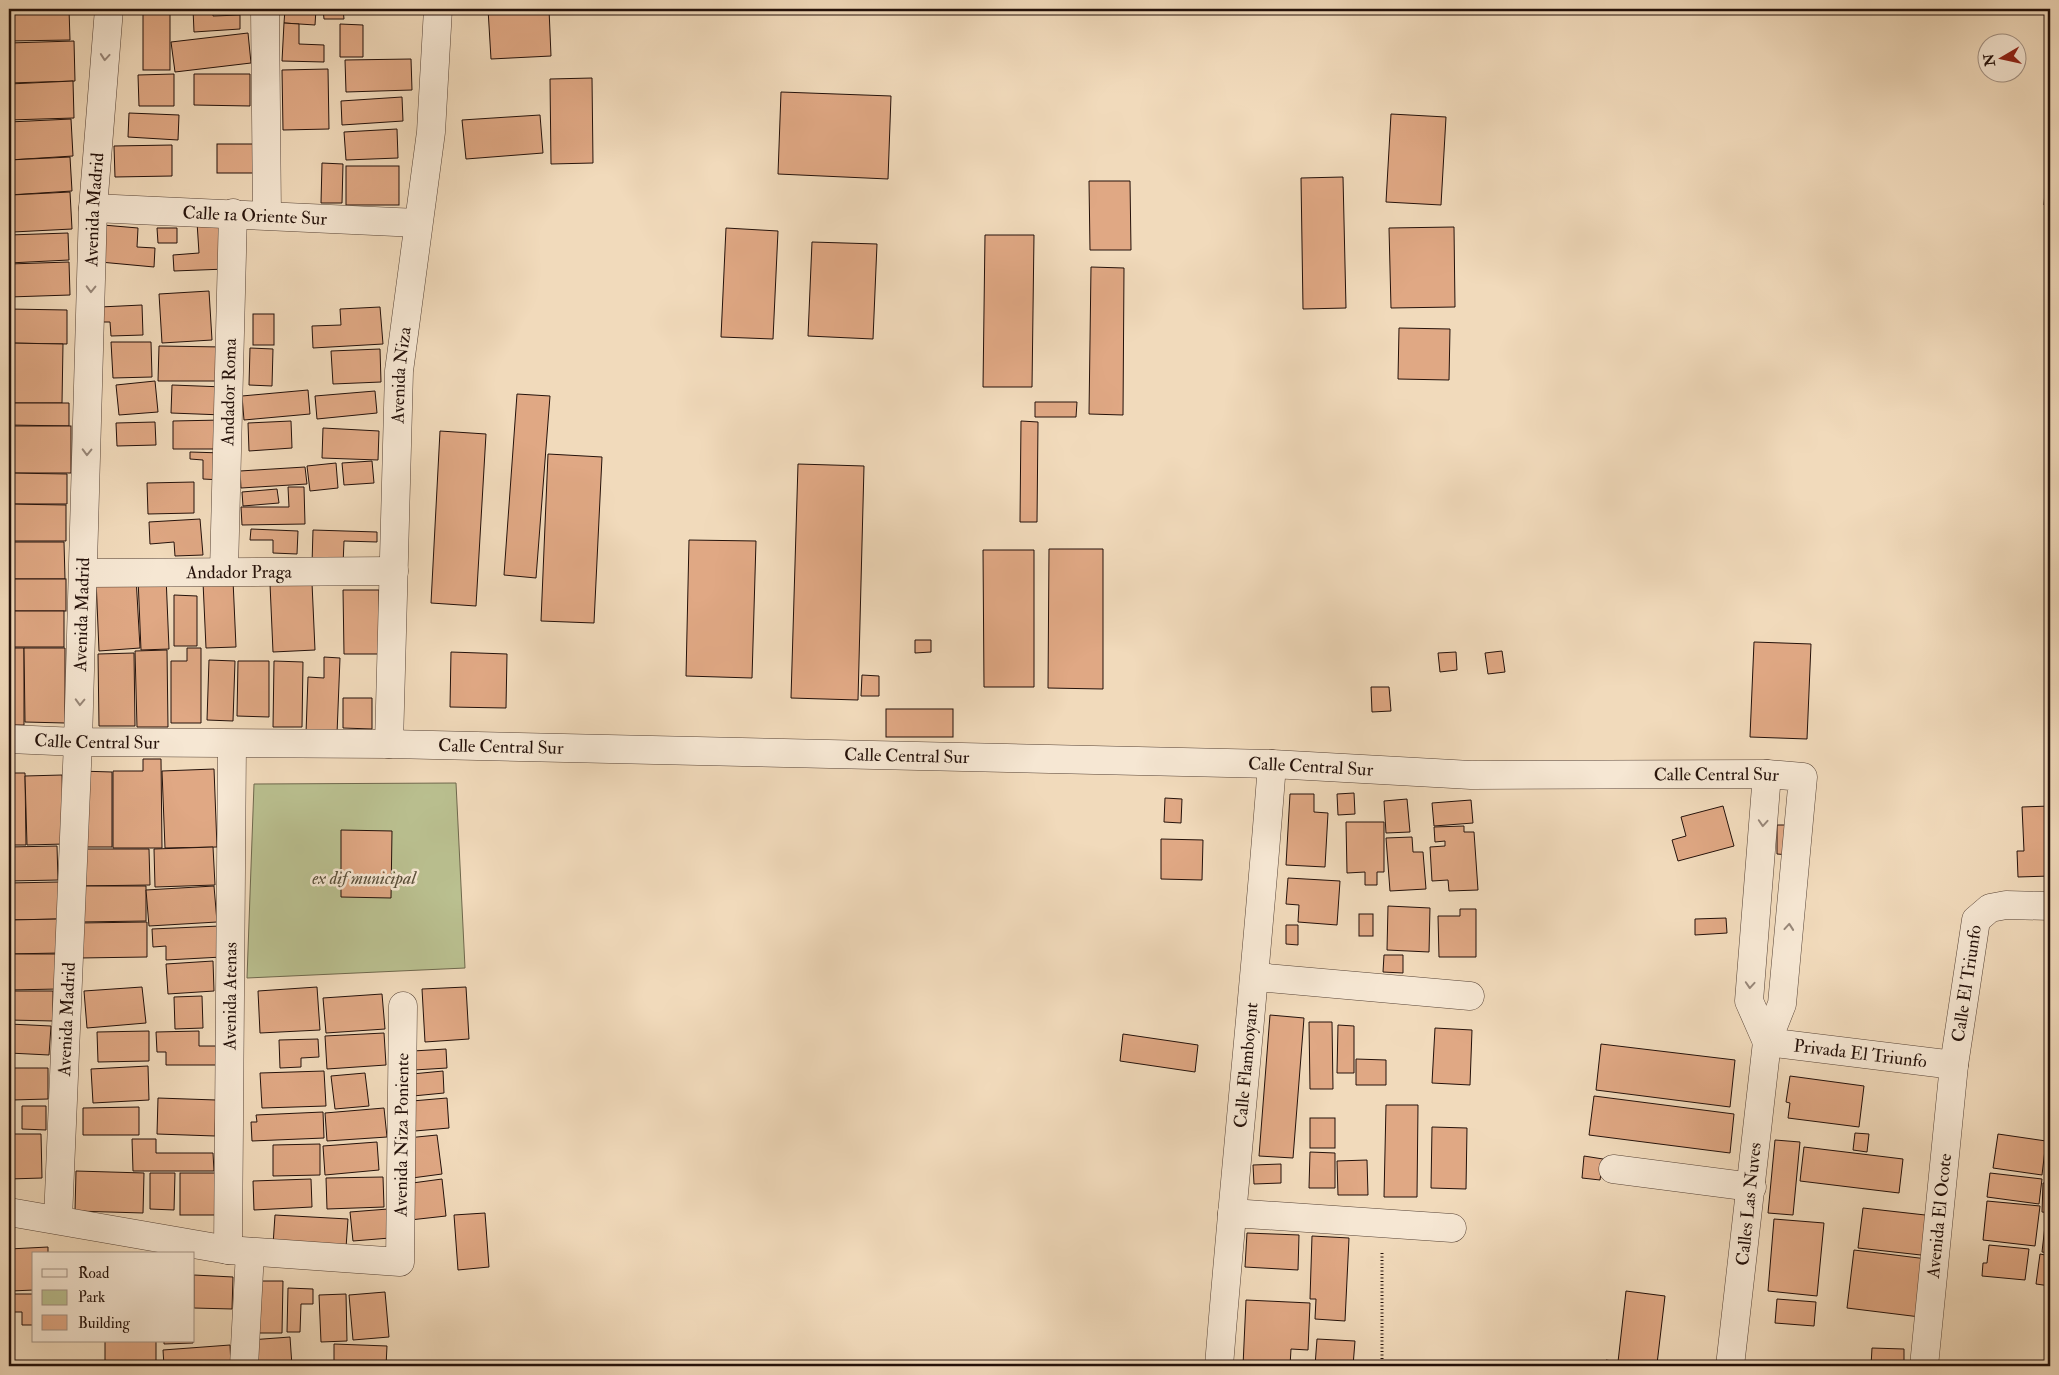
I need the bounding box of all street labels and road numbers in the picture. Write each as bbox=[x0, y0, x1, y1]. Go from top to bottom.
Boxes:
street label: Avenida Madrid bbox=[80, 152, 109, 268]
street label: Calle 1a Oriente Sur bbox=[182, 201, 328, 230]
street label: Avenida Niza bbox=[386, 325, 416, 425]
street label: Andador Roma bbox=[216, 337, 241, 447]
street label: Avenida Madrid bbox=[68, 557, 95, 673]
street label: Andador Praga bbox=[185, 560, 293, 584]
street label: Calle Central Sur bbox=[34, 729, 160, 754]
street label: Calle Central Sur bbox=[438, 734, 564, 759]
street label: Calle Central Sur bbox=[844, 743, 970, 769]
street label: Calle Central Sur bbox=[1248, 752, 1374, 781]
street label: Calle Central Sur bbox=[1654, 762, 1780, 786]
street label: Calle El Triunfo bbox=[1946, 923, 1987, 1044]
street label: Avenida Atenas bbox=[218, 942, 242, 1051]
street label: Avenida Madrid bbox=[52, 962, 80, 1078]
street label: Calle Flamboyant bbox=[1229, 1001, 1263, 1129]
street label: Privada El Triunfo bbox=[1792, 1034, 1929, 1073]
street label: Avenida Niza Poniente bbox=[389, 1052, 414, 1218]
street label: Calles Las Nuves bbox=[1731, 1141, 1767, 1267]
street label: Avenida El Ocote bbox=[1921, 1152, 1957, 1280]

